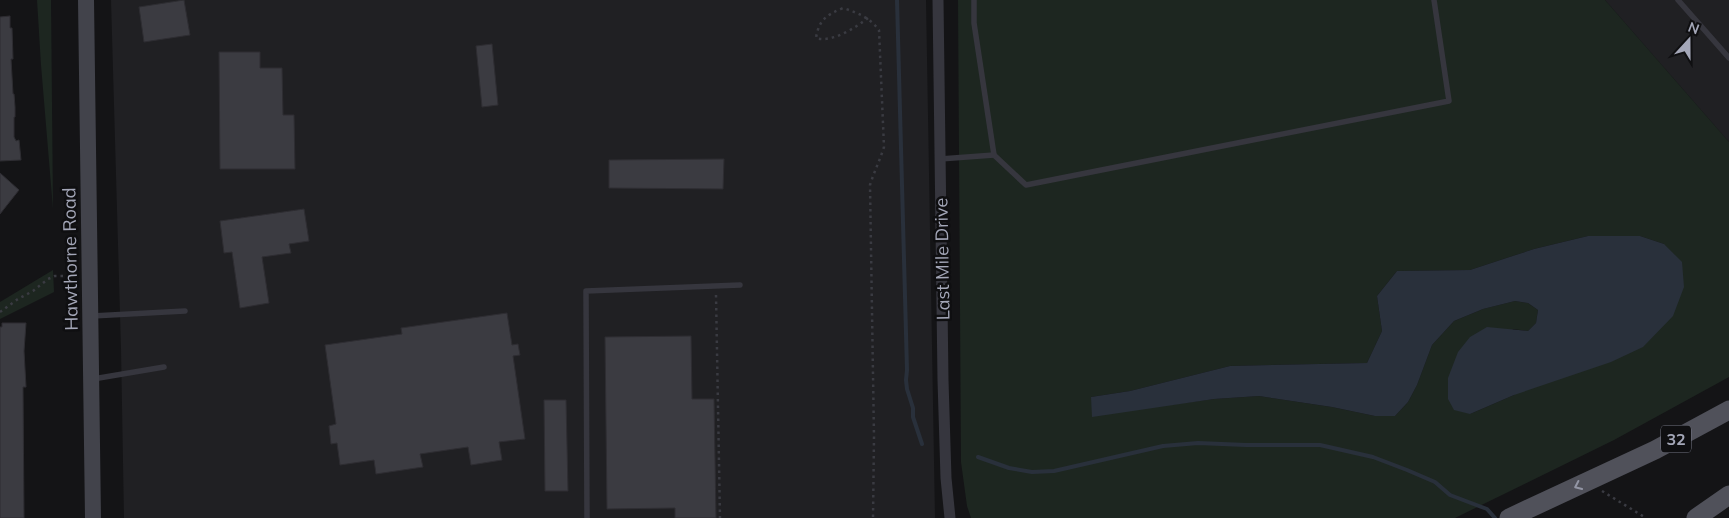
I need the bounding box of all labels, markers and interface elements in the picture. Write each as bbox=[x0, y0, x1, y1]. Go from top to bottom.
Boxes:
north arrow bbox=[1664, 15, 1714, 65]
text: N bbox=[1685, 18, 1702, 38]
street label: Hawthorne Road bbox=[57, 187, 83, 331]
street label: Last Mile Drive bbox=[929, 198, 955, 320]
road number: 32 bbox=[1661, 426, 1691, 452]
one-way arrow bbox=[1574, 480, 1583, 491]

